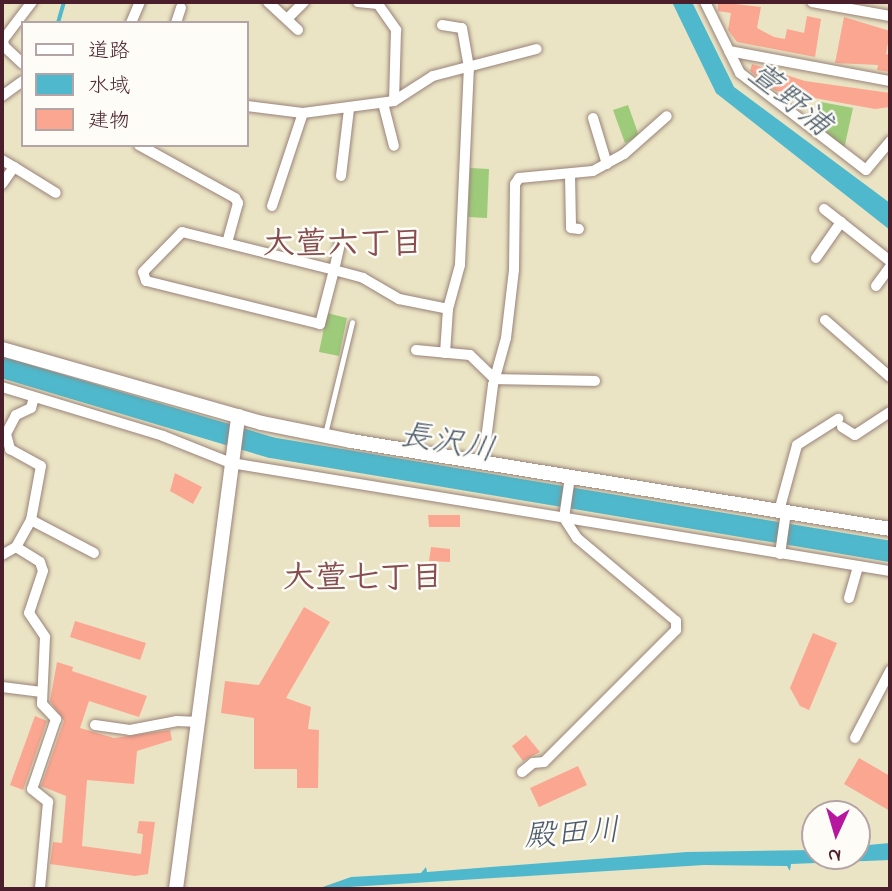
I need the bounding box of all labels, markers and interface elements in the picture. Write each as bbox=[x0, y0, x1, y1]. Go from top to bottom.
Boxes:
legend bbox=[21, 21, 248, 147]
text: 道路 bbox=[88, 37, 130, 67]
water label: 萱野浦 bbox=[739, 56, 837, 146]
text: 水域 bbox=[88, 72, 130, 102]
text: 建物 bbox=[88, 107, 130, 137]
district label: 大萱六丁目 bbox=[263, 227, 423, 265]
water label: 長沢川 bbox=[396, 418, 498, 472]
district label: 大萱七丁目 bbox=[283, 561, 443, 599]
north arrow bbox=[801, 800, 871, 870]
water label: 殿田川 bbox=[523, 813, 621, 859]
text: N bbox=[827, 841, 842, 868]

